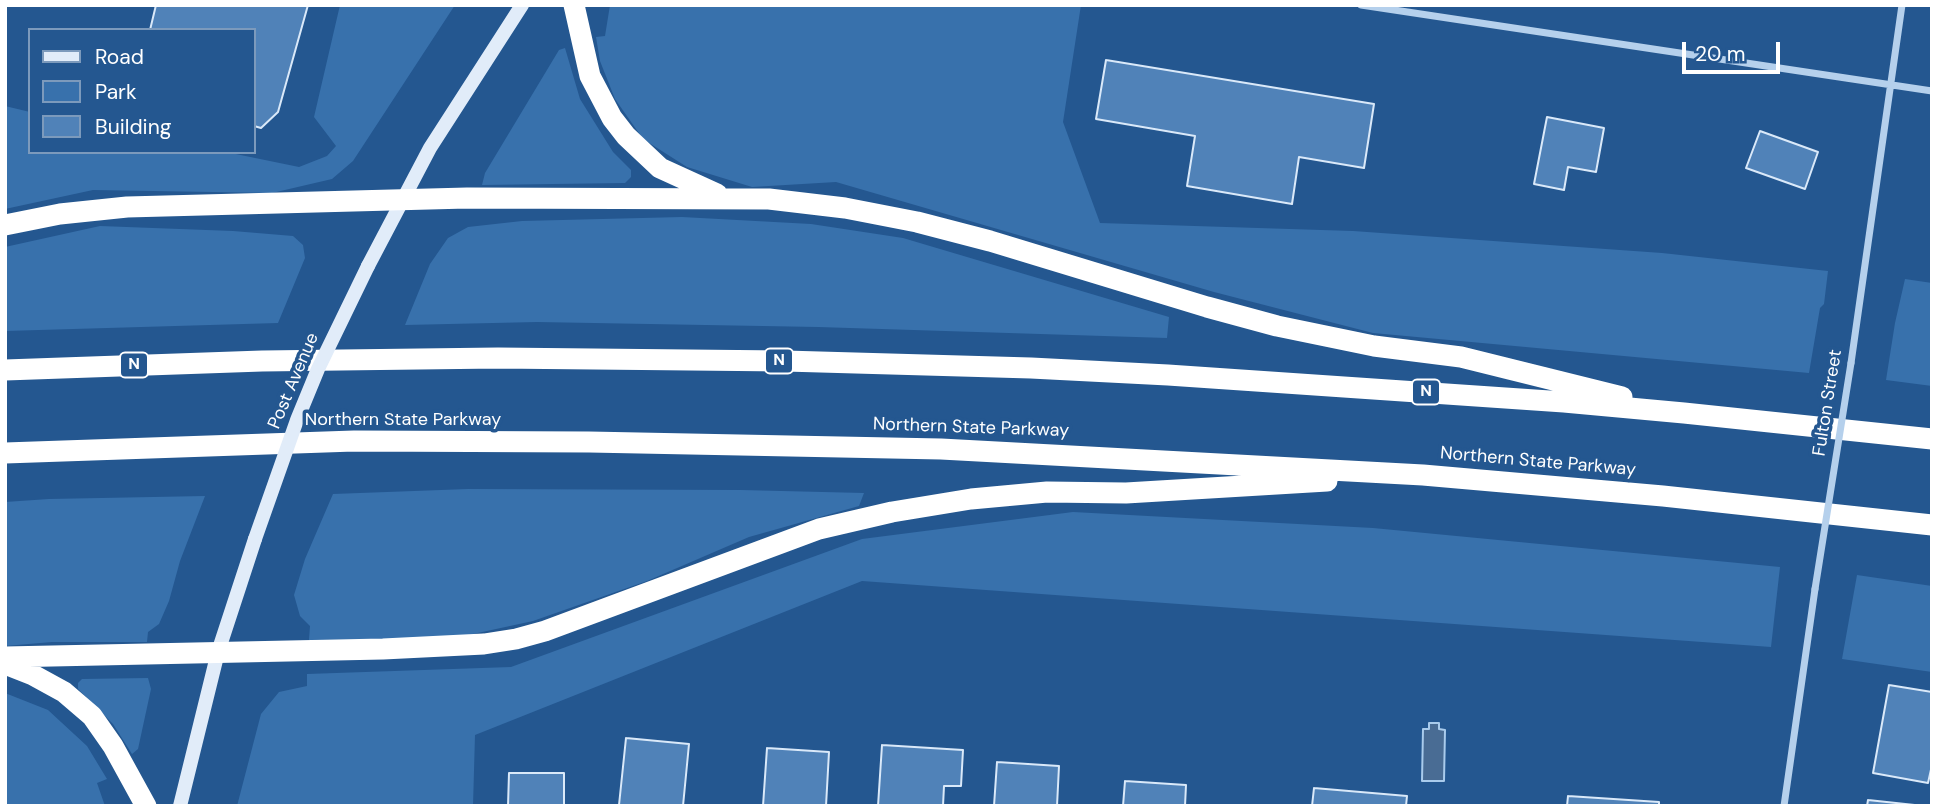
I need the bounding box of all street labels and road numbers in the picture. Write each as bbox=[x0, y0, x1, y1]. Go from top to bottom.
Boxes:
street label: Post Avenue bbox=[264, 330, 324, 432]
road number: N bbox=[765, 348, 793, 374]
street label: Fulton Street bbox=[1809, 348, 1847, 458]
road number: N bbox=[120, 352, 148, 378]
road number: N bbox=[1412, 380, 1440, 404]
street label: Northern State Parkway bbox=[305, 409, 501, 431]
street label: Northern State Parkway bbox=[872, 414, 1070, 442]
street label: Northern State Parkway bbox=[1439, 443, 1637, 481]

